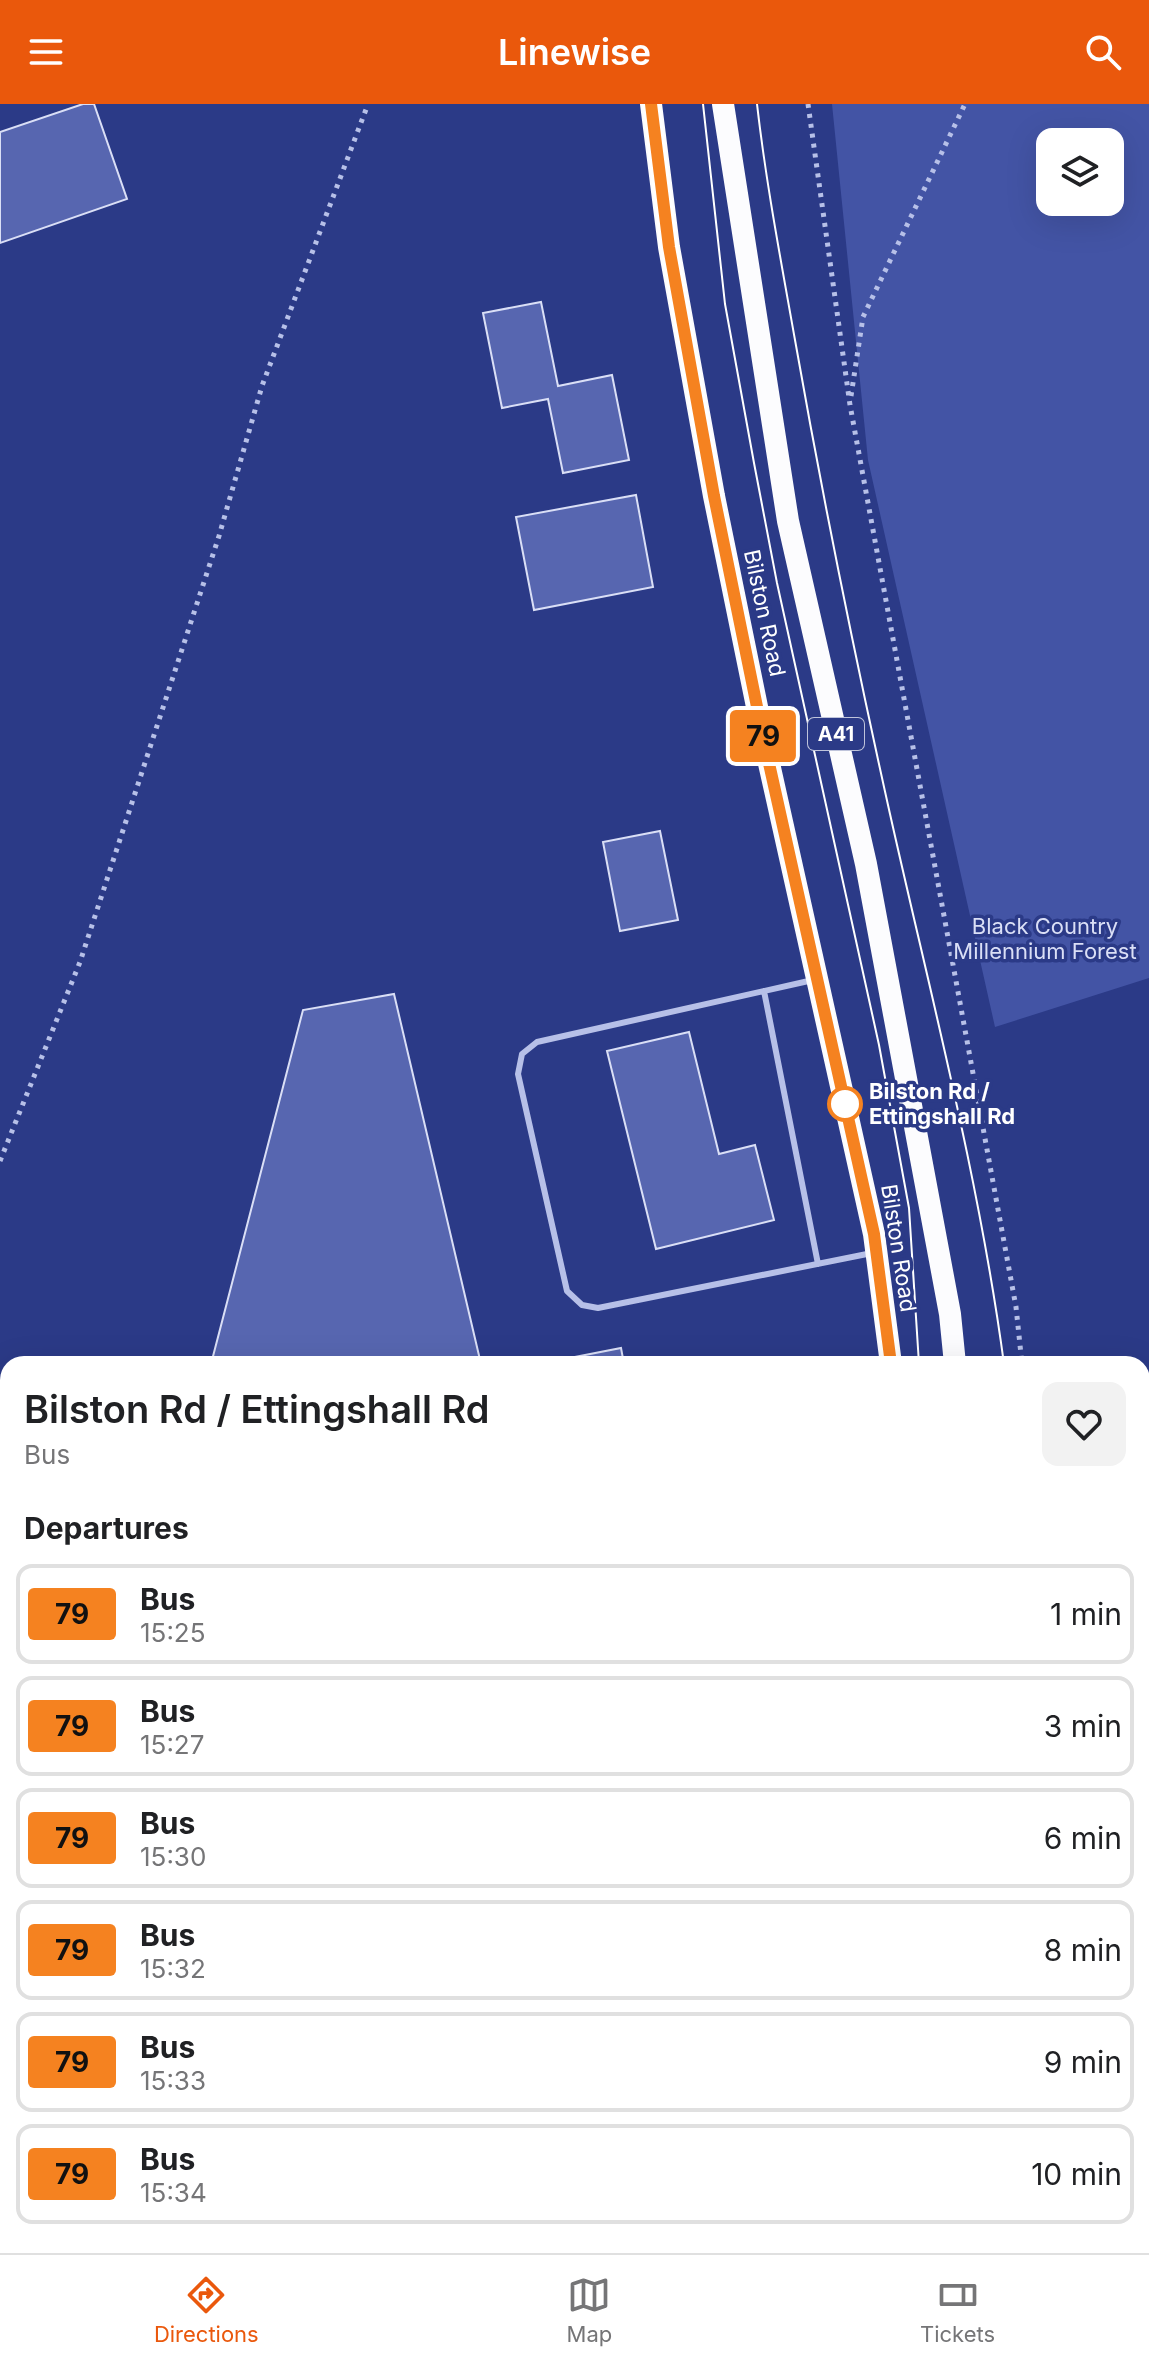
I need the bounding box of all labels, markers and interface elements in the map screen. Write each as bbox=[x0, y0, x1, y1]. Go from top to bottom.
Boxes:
icon: menu bbox=[24, 30, 68, 74]
text: Linewise bbox=[498, 30, 651, 74]
icon: search bbox=[1081, 30, 1125, 74]
map controls bbox=[1036, 128, 1124, 216]
button: layers bbox=[1036, 128, 1124, 216]
street label: Bilston Road bbox=[739, 547, 791, 679]
line badge: 79 bbox=[727, 710, 799, 762]
road number: A41 bbox=[808, 718, 864, 750]
text: 79 bbox=[746, 719, 780, 753]
park label: Black Country Millennium Forest bbox=[953, 913, 1137, 964]
place label: Bilston Rd / Ettingshall Rd bbox=[869, 1078, 1015, 1129]
marker: Bilston Rd / Ettingshall Rd bbox=[828, 1087, 862, 1121]
street label: Bilston Road bbox=[876, 1182, 922, 1314]
button: heart bbox=[1042, 1382, 1126, 1466]
text: Bilston Rd / Ettingshall Rd bbox=[24, 1386, 489, 1432]
text: Bus bbox=[24, 1439, 70, 1470]
text: Departures bbox=[24, 1510, 189, 1546]
text: Bus bbox=[140, 1581, 195, 1617]
text: 1 min bbox=[1050, 1596, 1122, 1632]
text: 79 bbox=[55, 1597, 89, 1631]
text: 15:25 bbox=[140, 1617, 206, 1648]
text: Bus bbox=[140, 1693, 195, 1729]
text: 3 min bbox=[1044, 1708, 1122, 1744]
text: 79 bbox=[55, 1709, 89, 1743]
text: 15:27 bbox=[140, 1729, 204, 1760]
text: Bus bbox=[140, 1805, 195, 1841]
text: 6 min bbox=[1044, 1820, 1122, 1856]
text: 79 bbox=[55, 1821, 89, 1855]
text: 15:30 bbox=[140, 1841, 206, 1872]
text: Bus bbox=[140, 1917, 195, 1953]
text: 8 min bbox=[1044, 1932, 1122, 1968]
text: 79 bbox=[55, 1933, 89, 1967]
text: 15:32 bbox=[140, 1953, 206, 1984]
text: Bus bbox=[140, 2029, 195, 2065]
text: 9 min bbox=[1044, 2044, 1122, 2080]
text: 79 bbox=[55, 2045, 89, 2079]
text: 15:33 bbox=[140, 2065, 206, 2096]
text: Bus bbox=[140, 2141, 195, 2177]
text: 10 min bbox=[1031, 2156, 1122, 2192]
text: 79 bbox=[55, 2157, 89, 2191]
text: 15:34 bbox=[140, 2177, 207, 2208]
tab: Directions bbox=[154, 2273, 259, 2347]
tab: Map bbox=[567, 2273, 612, 2347]
tab: Tickets bbox=[920, 2273, 995, 2347]

